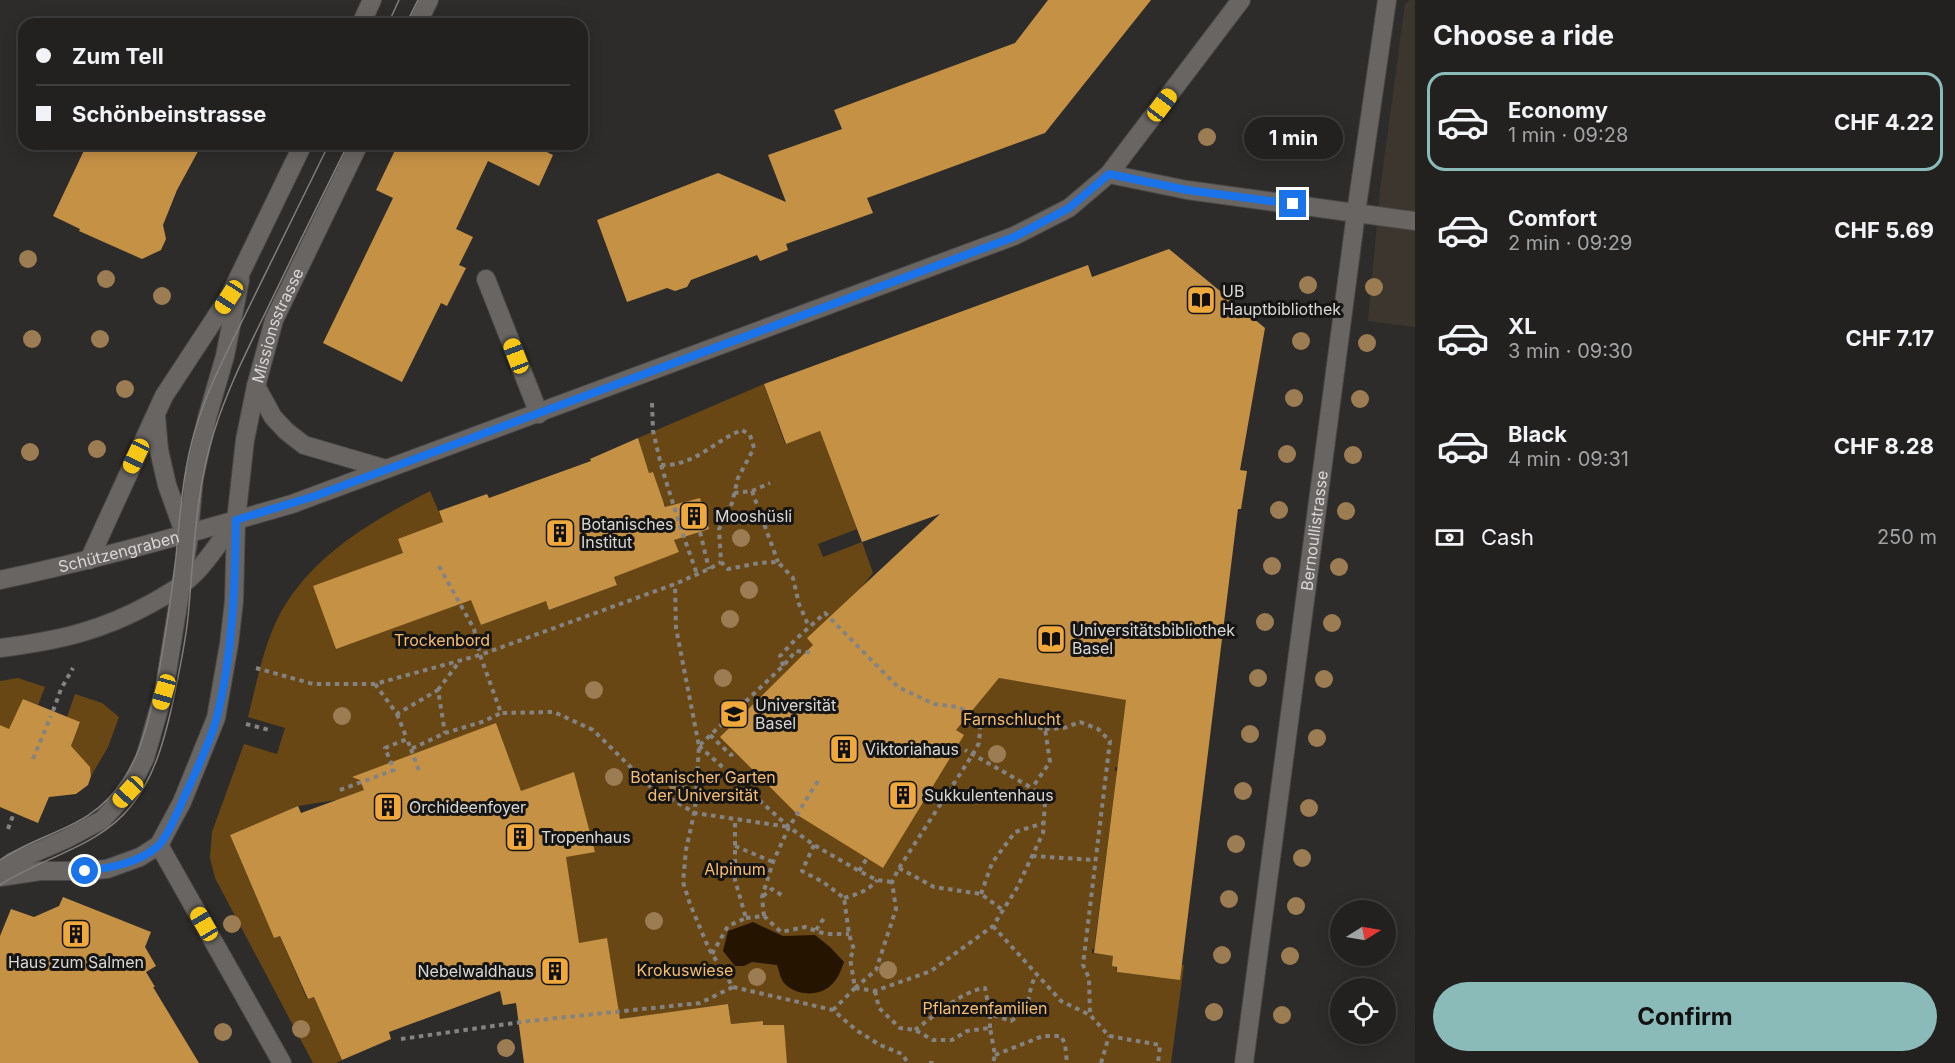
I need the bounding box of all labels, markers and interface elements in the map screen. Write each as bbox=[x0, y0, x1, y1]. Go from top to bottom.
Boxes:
text: Choose a ride bbox=[1433, 19, 1614, 52]
text: Zum Tell bbox=[72, 43, 164, 69]
car bbox=[1144, 85, 1180, 125]
icon: car bbox=[1436, 95, 1490, 149]
text: Economy bbox=[1508, 97, 1608, 123]
text: Schönbeinstrasse bbox=[72, 101, 266, 127]
text: CHF 4.22 bbox=[1834, 109, 1934, 135]
callout: 1 min bbox=[1244, 117, 1342, 159]
text: 1 min · 09:28 bbox=[1508, 123, 1628, 147]
text: 1 min bbox=[1269, 126, 1318, 150]
route end bbox=[1279, 190, 1306, 217]
icon: car bbox=[1436, 203, 1490, 257]
text: Comfort bbox=[1508, 205, 1597, 231]
text: CHF 5.69 bbox=[1834, 217, 1934, 243]
text: 2 min · 09:29 bbox=[1508, 231, 1632, 255]
street label: Missionsstrasse bbox=[247, 265, 308, 385]
car bbox=[212, 277, 246, 317]
place label: UB Hauptbibliothek bbox=[1222, 281, 1341, 319]
library icon: UB Hauptbibliothek bbox=[1185, 284, 1217, 316]
icon: car bbox=[1436, 311, 1490, 365]
text: XL bbox=[1508, 313, 1537, 339]
text: CHF 7.17 bbox=[1845, 325, 1934, 351]
car bbox=[501, 336, 531, 376]
text: 3 min · 09:30 bbox=[1508, 339, 1633, 363]
icon: car bbox=[1436, 419, 1490, 473]
text: Black bbox=[1508, 421, 1567, 447]
text: CHF 8.28 bbox=[1834, 433, 1934, 459]
car bbox=[120, 436, 152, 476]
text: 4 min · 09:31 bbox=[1508, 447, 1629, 471]
street label: Bernoullistrasse bbox=[1296, 469, 1332, 592]
building icon: Mooshüsli bbox=[678, 500, 710, 532]
place label: Mooshüsli bbox=[715, 506, 792, 526]
place label: Botanisches Institut bbox=[581, 514, 674, 552]
building icon: Botanisches Institut bbox=[544, 517, 576, 549]
icon: cash bbox=[1433, 521, 1466, 554]
text: Cash bbox=[1481, 524, 1534, 550]
text: 250 m bbox=[1877, 525, 1937, 549]
street label: Schützengraben bbox=[56, 526, 182, 577]
place label: Universitätsbibliothek Basel bbox=[1072, 620, 1235, 658]
library icon: Universitätsbibliothek Basel bbox=[1035, 623, 1067, 655]
park label: Trockenbord bbox=[394, 630, 490, 650]
car bbox=[150, 672, 178, 712]
place label: Universität Basel bbox=[755, 695, 836, 733]
school or university icon: Universität Basel bbox=[718, 698, 750, 730]
park label: Farnschlucht bbox=[963, 709, 1061, 729]
building icon: Viktoriahaus bbox=[828, 733, 860, 765]
place label: Viktoriahaus bbox=[865, 739, 959, 759]
park label: Botanischer Garten der Universität bbox=[630, 767, 776, 805]
car bbox=[109, 773, 147, 811]
building icon: Sukkulentenhaus bbox=[887, 779, 919, 811]
place label: Sukkulentenhaus bbox=[924, 785, 1054, 805]
building icon: Orchideenfoyer bbox=[372, 791, 404, 823]
place label: Orchideenfoyer bbox=[409, 797, 526, 817]
building icon: Tropenhaus bbox=[504, 821, 536, 853]
place label: Tropenhaus bbox=[541, 827, 631, 847]
route start bbox=[71, 857, 98, 884]
park label: Alpinum bbox=[704, 859, 766, 879]
north arrow bbox=[1330, 900, 1396, 966]
map controls bbox=[1330, 900, 1396, 1044]
car bbox=[187, 904, 221, 944]
building icon: Haus zum Salmen bbox=[60, 918, 92, 950]
place label: Haus zum Salmen bbox=[8, 952, 144, 972]
building icon: Nebelwaldhaus bbox=[539, 955, 571, 987]
park label: Krokuswiese bbox=[637, 960, 733, 980]
place label: Nebelwaldhaus bbox=[418, 961, 534, 981]
button: locate bbox=[1330, 978, 1396, 1044]
button: Confirm bbox=[1433, 982, 1937, 1051]
park label: Pflanzenfamilien bbox=[923, 998, 1047, 1018]

